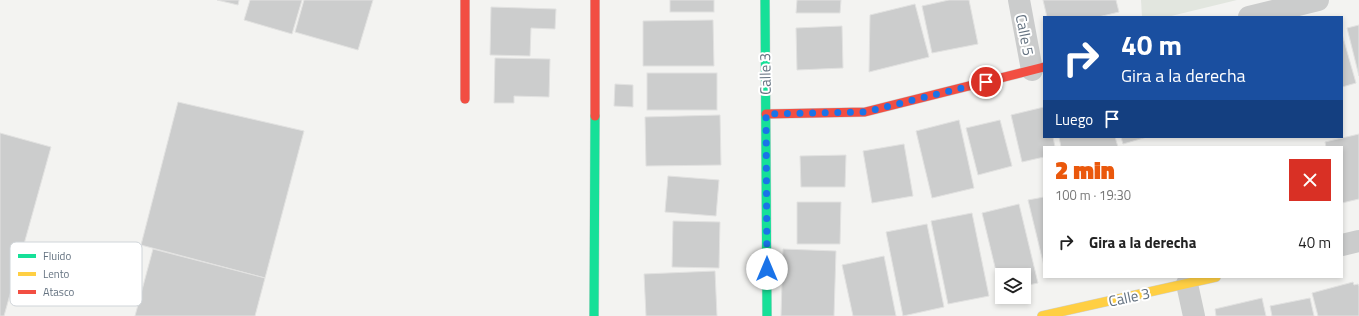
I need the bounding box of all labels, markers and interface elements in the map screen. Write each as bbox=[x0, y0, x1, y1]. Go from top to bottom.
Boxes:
street label: Calle 5 bbox=[1010, 12, 1040, 58]
text: 40 m bbox=[1121, 23, 1182, 66]
icon: right bbox=[1055, 32, 1107, 84]
street label: Calle 3 bbox=[753, 53, 777, 95]
text: Gira a la derecha bbox=[1121, 62, 1246, 89]
pin bbox=[969, 65, 1003, 99]
icon: arrive bbox=[975, 71, 997, 93]
text: Luego bbox=[1055, 108, 1093, 131]
icon: arrive bbox=[1101, 108, 1123, 130]
text: 2 min bbox=[1055, 152, 1115, 188]
button: close bbox=[1289, 159, 1331, 201]
text: 100 m · 19:30 bbox=[1055, 185, 1131, 205]
icon: right bbox=[1055, 231, 1077, 253]
text: Gira a la derecha bbox=[1089, 231, 1196, 254]
text: 40 m bbox=[1298, 231, 1331, 254]
legend bbox=[10, 242, 142, 306]
text: Fluido bbox=[43, 248, 71, 264]
position arrow bbox=[746, 248, 788, 290]
text: Lento bbox=[43, 266, 70, 282]
map controls bbox=[995, 268, 1031, 304]
button: layers bbox=[995, 268, 1031, 304]
street label: Calle 3 bbox=[1106, 281, 1152, 313]
text: Atasco bbox=[43, 284, 75, 300]

